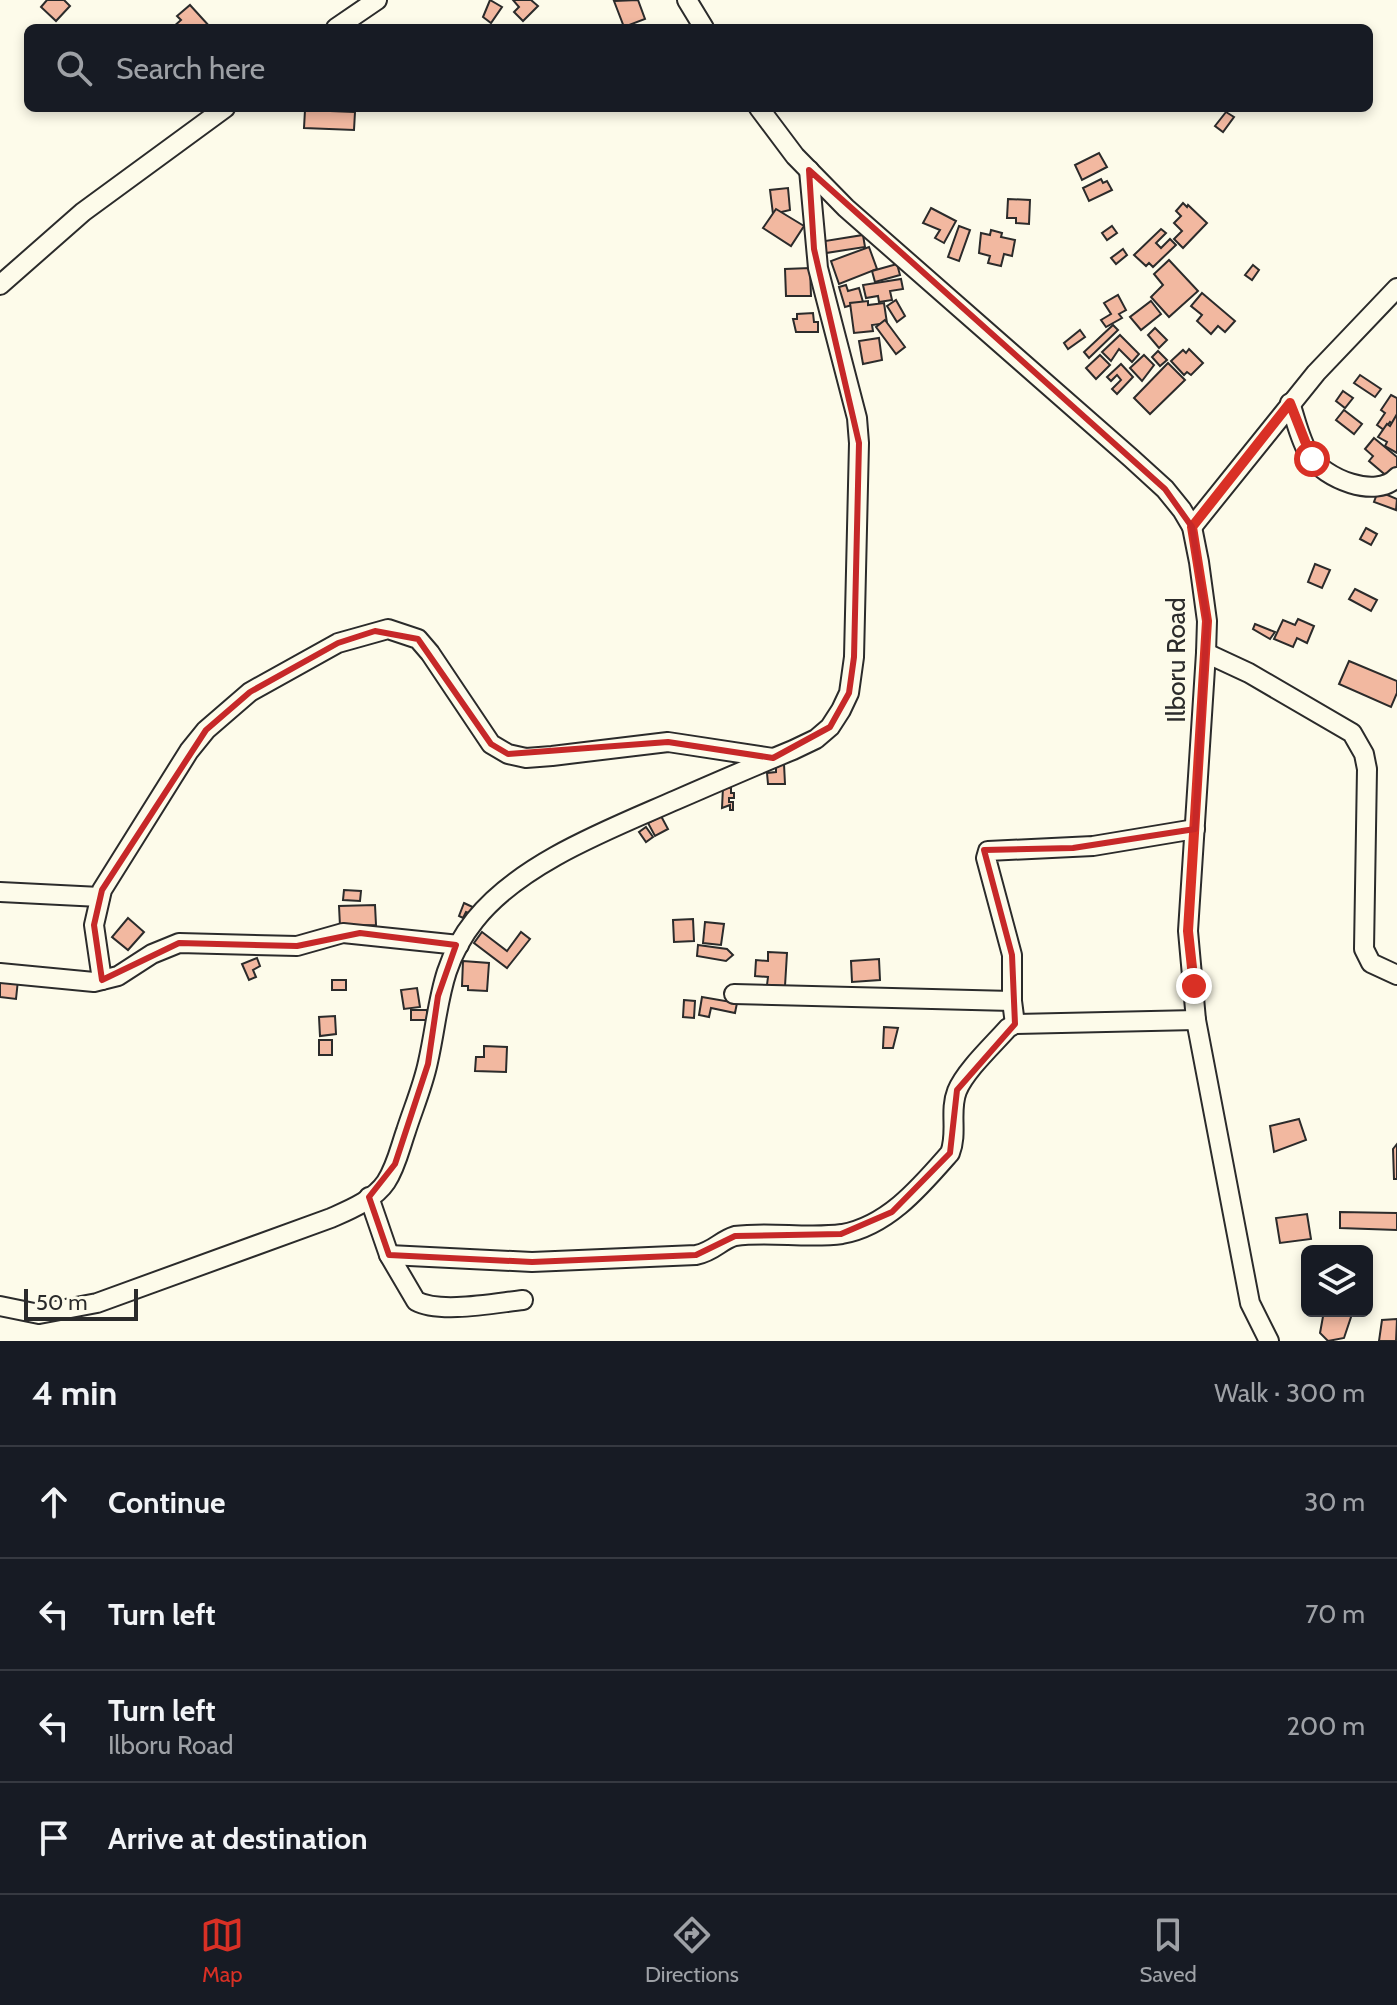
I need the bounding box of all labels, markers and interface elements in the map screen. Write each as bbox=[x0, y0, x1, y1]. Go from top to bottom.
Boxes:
search box bbox=[24, 24, 1373, 112]
icon: search bbox=[52, 46, 96, 90]
text: Search here bbox=[116, 50, 265, 87]
route start bbox=[1294, 441, 1330, 477]
street label: Ilboru Road bbox=[1160, 597, 1192, 723]
route end bbox=[1176, 968, 1212, 1004]
map controls bbox=[1301, 1245, 1373, 1317]
button: layers bbox=[1301, 1245, 1373, 1317]
scale bar bbox=[24, 1285, 138, 1321]
text: 50 m bbox=[36, 1289, 88, 1316]
text: 4 min bbox=[32, 1372, 117, 1414]
text: Walk · 300 m bbox=[1214, 1377, 1365, 1409]
icon: ahead bbox=[32, 1480, 76, 1524]
text: Continue bbox=[108, 1484, 225, 1521]
text: 30 m bbox=[1304, 1486, 1365, 1518]
icon: left bbox=[32, 1592, 76, 1636]
text: Turn left bbox=[108, 1596, 216, 1633]
text: 70 m bbox=[1305, 1598, 1365, 1630]
text: Turn left bbox=[108, 1692, 216, 1729]
icon: left bbox=[32, 1704, 76, 1748]
text: 200 m bbox=[1286, 1710, 1365, 1742]
text: Ilboru Road bbox=[108, 1729, 233, 1761]
icon: arrive bbox=[32, 1816, 76, 1860]
text: Arrive at destination bbox=[108, 1820, 368, 1857]
tab: Map bbox=[200, 1913, 244, 1988]
tab: Directions bbox=[645, 1913, 739, 1988]
tab: Saved bbox=[1140, 1913, 1197, 1988]

